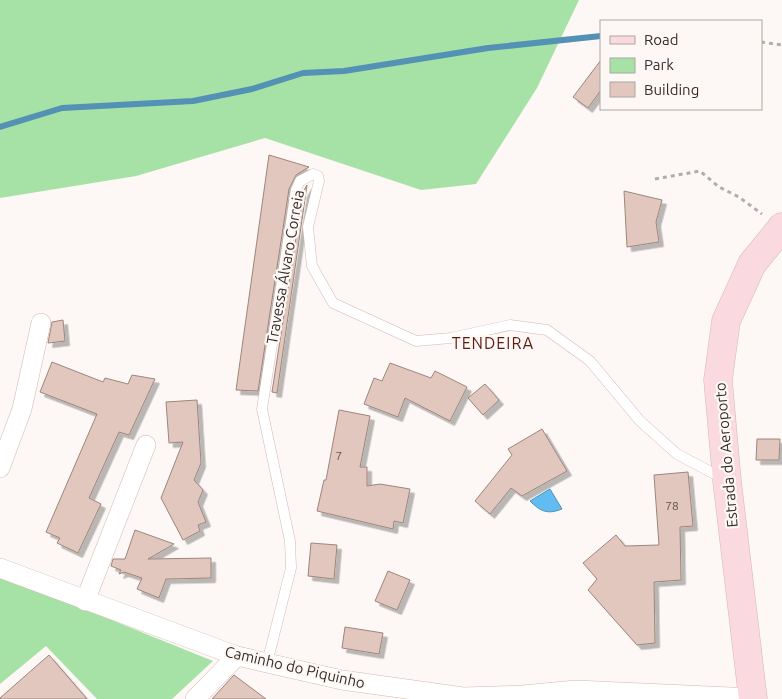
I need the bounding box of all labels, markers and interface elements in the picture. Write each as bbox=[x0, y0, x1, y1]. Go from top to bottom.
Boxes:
legend bbox=[600, 20, 762, 110]
text: Road bbox=[644, 31, 679, 48]
text: Park bbox=[644, 56, 674, 73]
text: Building bbox=[644, 81, 699, 98]
street label: Travessa Álvaro Correia bbox=[263, 188, 307, 346]
district label: TENDEIRA bbox=[452, 334, 534, 352]
street label: Estrada do Aeroporto bbox=[711, 382, 741, 528]
house number: 7 bbox=[336, 449, 342, 462]
house number: 78 bbox=[665, 499, 679, 512]
street label: Caminho do Piquinho bbox=[223, 643, 367, 691]

